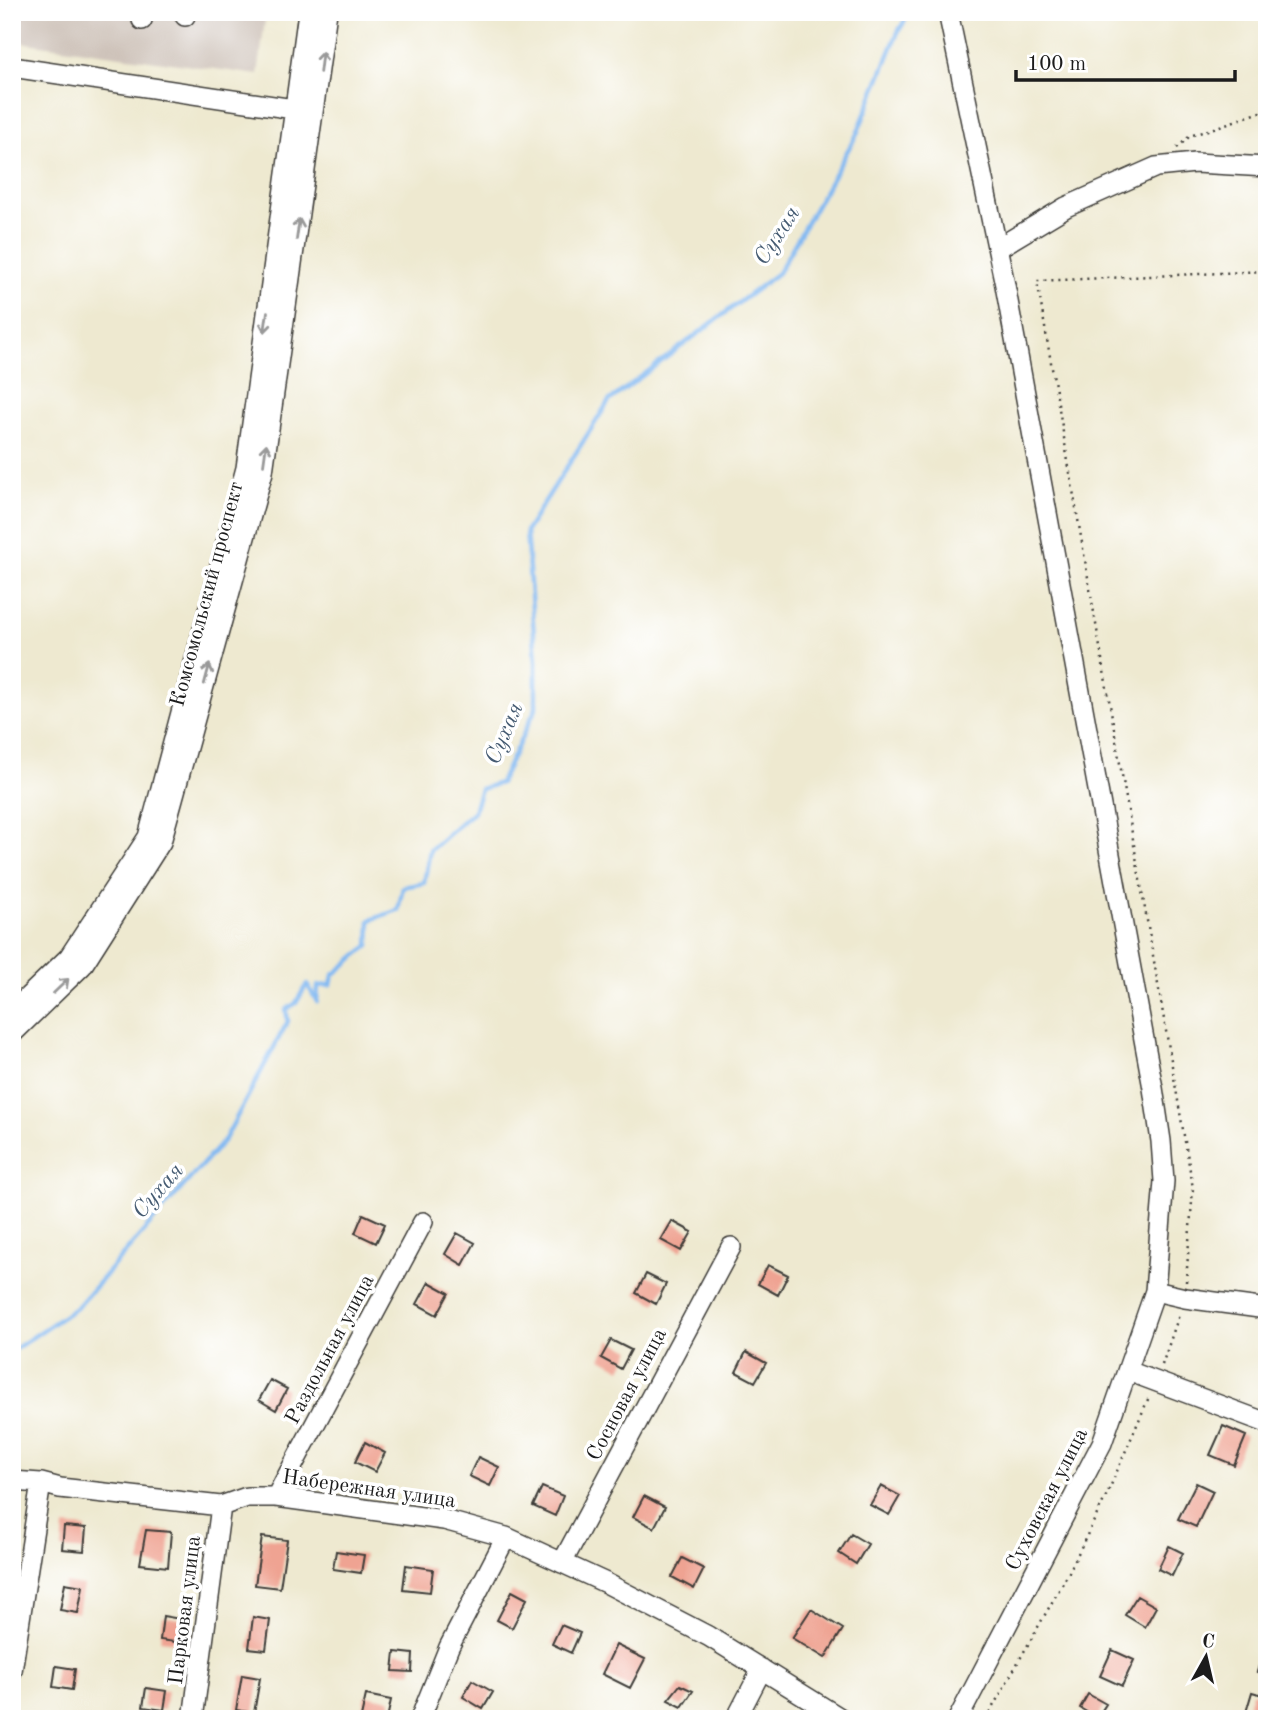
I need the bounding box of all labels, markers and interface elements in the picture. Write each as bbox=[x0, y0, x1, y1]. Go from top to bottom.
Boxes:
scale bar bbox=[1016, 38, 1235, 82]
one-way arrow bbox=[314, 52, 327, 74]
text: 100 m bbox=[1027, 54, 1086, 75]
water label: Сухая bbox=[750, 202, 805, 270]
one-way arrow bbox=[291, 218, 304, 241]
one-way arrow bbox=[259, 311, 272, 333]
one-way arrow bbox=[259, 443, 272, 466]
street label: Комсомольский проспект bbox=[167, 480, 248, 709]
one-way arrow bbox=[201, 663, 214, 686]
water label: Сухая bbox=[481, 699, 529, 768]
one-way arrow bbox=[52, 978, 69, 995]
water label: Сухая bbox=[128, 1159, 189, 1224]
street label: Раздольная улица bbox=[282, 1271, 379, 1428]
street label: Сосновая улица bbox=[584, 1325, 671, 1464]
street label: Суховская улица bbox=[1002, 1425, 1092, 1574]
street label: Набережная улица bbox=[281, 1467, 457, 1512]
street label: Парковая улица bbox=[166, 1535, 205, 1686]
north arrow bbox=[1170, 1622, 1240, 1692]
text: С bbox=[1200, 1632, 1216, 1653]

